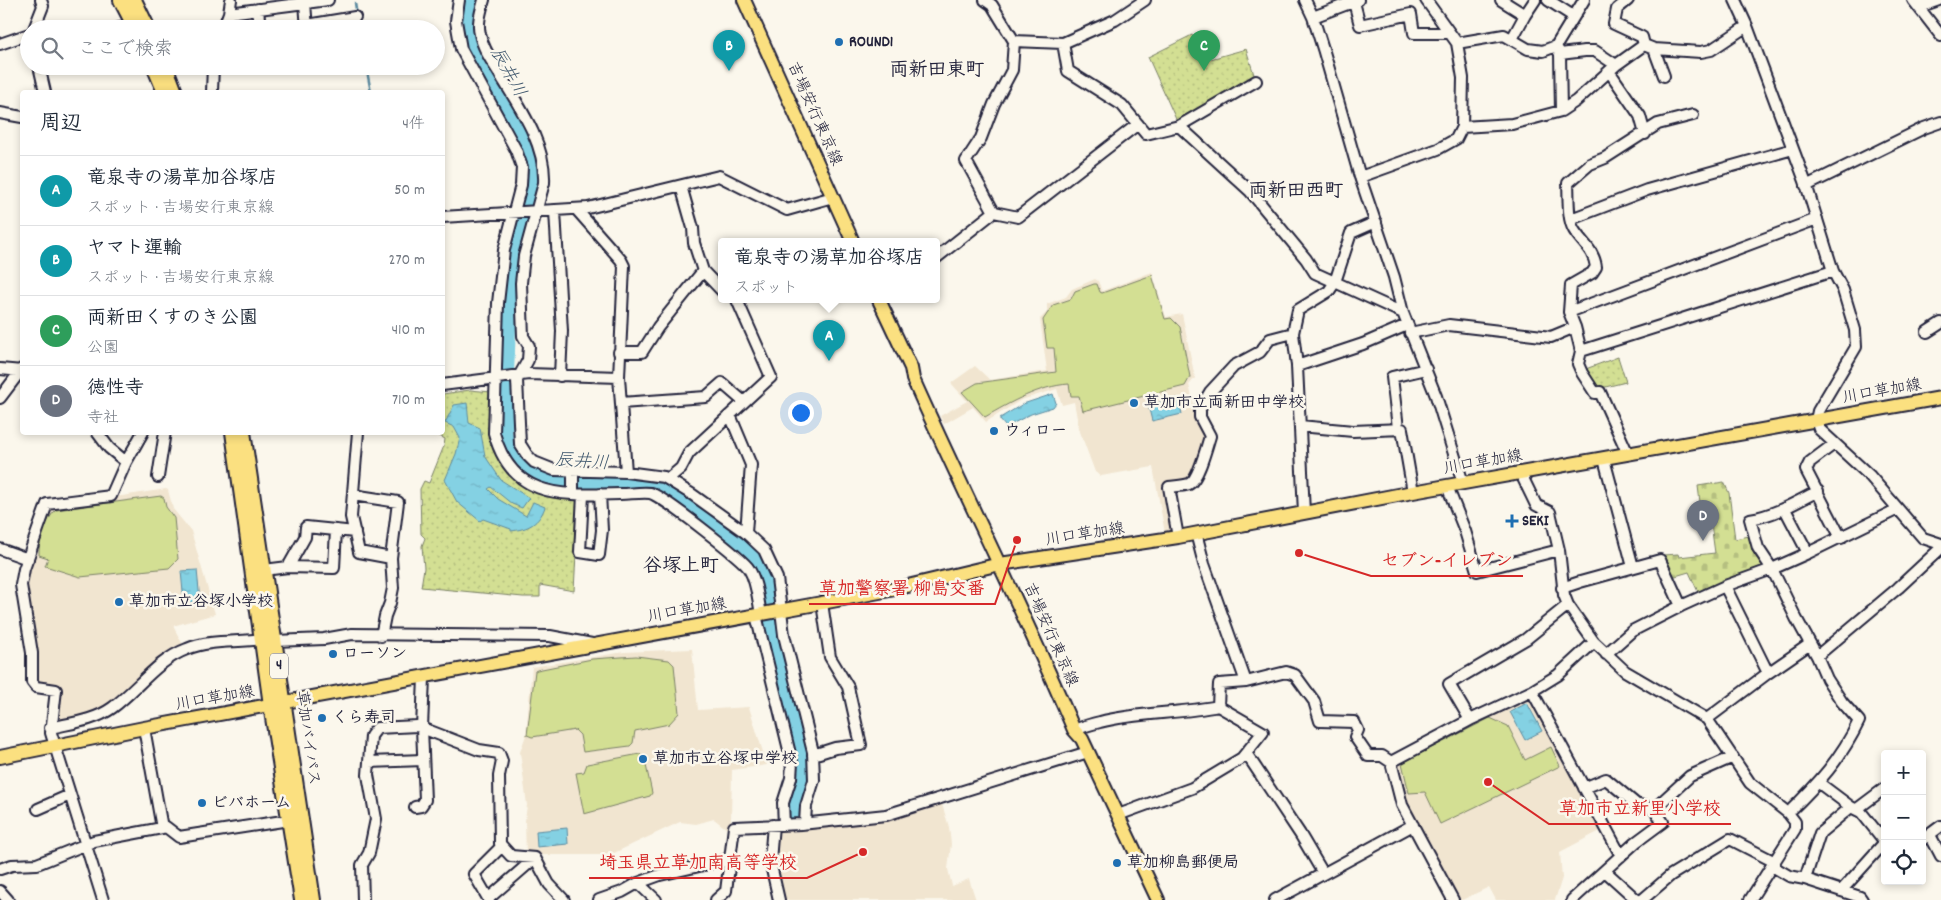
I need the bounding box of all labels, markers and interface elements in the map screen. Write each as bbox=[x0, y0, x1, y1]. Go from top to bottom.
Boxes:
search box bbox=[20, 20, 445, 75]
pin: B bbox=[713, 30, 745, 71]
pin: C bbox=[1188, 30, 1220, 71]
place label: ROUND1 bbox=[849, 31, 893, 54]
icon: search bbox=[38, 34, 66, 62]
marker: ROUND1 bbox=[833, 36, 845, 48]
text: ここで検索 bbox=[78, 37, 173, 64]
water label: 辰井川 bbox=[483, 43, 531, 103]
street label: 吉場安行東京線 bbox=[781, 58, 847, 170]
district label: 両新田東町 bbox=[889, 58, 985, 85]
text: 周辺 bbox=[40, 110, 82, 140]
text: 4件 bbox=[402, 113, 425, 136]
text: 竜泉寺の湯草加谷塚店 bbox=[87, 166, 277, 193]
text: A bbox=[52, 179, 60, 202]
text: 50 m bbox=[394, 179, 425, 202]
district label: 両新田西町 bbox=[1248, 179, 1344, 206]
text: スポット · 吉場安行東京線 bbox=[87, 197, 274, 220]
text: ヤマト運輸 bbox=[87, 236, 182, 263]
popup bbox=[718, 238, 940, 303]
text: 竜泉寺の湯草加谷塚店 bbox=[734, 246, 924, 273]
text: B bbox=[52, 249, 60, 272]
text: 270 m bbox=[389, 249, 425, 272]
text: スポット · 吉場安行東京線 bbox=[87, 267, 274, 290]
text: スポット bbox=[734, 277, 798, 300]
text: 両新田くすのき公園 bbox=[87, 306, 258, 333]
text: C bbox=[52, 319, 60, 342]
text: 410 m bbox=[391, 319, 425, 342]
pin: A bbox=[813, 320, 845, 361]
text: 公園 bbox=[87, 337, 119, 360]
street label: 川口草加線 bbox=[1841, 374, 1923, 410]
text: 徳性寺 bbox=[87, 376, 144, 403]
text: D bbox=[52, 389, 60, 412]
text: 710 m bbox=[392, 389, 425, 412]
place label: 草加市立両新田中学校 bbox=[1144, 392, 1304, 415]
marker: 草加市立両新田中学校 bbox=[1128, 397, 1140, 409]
your location bbox=[788, 400, 814, 426]
text: 寺社 bbox=[87, 407, 119, 430]
place label: ウィロー bbox=[1004, 420, 1067, 443]
marker: ウィロー bbox=[988, 425, 1000, 437]
street label: 川口草加線 bbox=[1442, 445, 1524, 481]
water label: 辰井川 bbox=[554, 449, 610, 477]
pin: D bbox=[1687, 500, 1719, 541]
place label: SEKI bbox=[1522, 510, 1550, 533]
marker: SEKI bbox=[1506, 515, 1518, 527]
street label: 川口草加線 bbox=[1044, 517, 1126, 553]
callout: セブン-イレブン bbox=[1371, 543, 1523, 576]
text: セブン-イレブン bbox=[1381, 550, 1513, 575]
district label: 谷塚上町 bbox=[643, 554, 719, 581]
callout: 草加警察署 柳島交番 bbox=[809, 571, 995, 604]
text: 草加警察署 柳島交番 bbox=[819, 578, 985, 603]
street label: 吉場安行東京線 bbox=[1017, 579, 1083, 691]
place label: 草加市立谷塚小学校 bbox=[129, 591, 273, 614]
street label: 川口草加線 bbox=[646, 593, 728, 629]
marker: 草加市立谷塚小学校 bbox=[113, 596, 125, 608]
place label: ローソン bbox=[343, 643, 407, 666]
marker: ローソン bbox=[327, 648, 339, 660]
road number: 4 bbox=[270, 654, 288, 678]
street label: 川口草加線 bbox=[174, 681, 256, 717]
street label: 草加バイパス bbox=[289, 689, 325, 787]
place label: くら寿司 bbox=[332, 707, 396, 730]
marker: くら寿司 bbox=[316, 712, 328, 724]
place label: 草加市立谷塚中学校 bbox=[653, 748, 797, 771]
map controls bbox=[1881, 750, 1926, 885]
button: + bbox=[1881, 750, 1926, 795]
marker: 草加市立谷塚中学校 bbox=[637, 753, 649, 765]
callout: 草加市立新里小学校 bbox=[1549, 791, 1731, 824]
place label: ビバホーム bbox=[212, 792, 291, 815]
button: − bbox=[1881, 795, 1926, 840]
marker: ビバホーム bbox=[196, 797, 208, 809]
text: 草加市立新里小学校 bbox=[1559, 798, 1721, 823]
button: locate bbox=[1881, 840, 1926, 885]
callout: 埼玉県立草加南高等学校 bbox=[589, 845, 807, 878]
text: 埼玉県立草加南高等学校 bbox=[599, 852, 797, 877]
place label: 草加柳島郵便局 bbox=[1127, 852, 1239, 875]
marker: 草加柳島郵便局 bbox=[1111, 857, 1123, 869]

